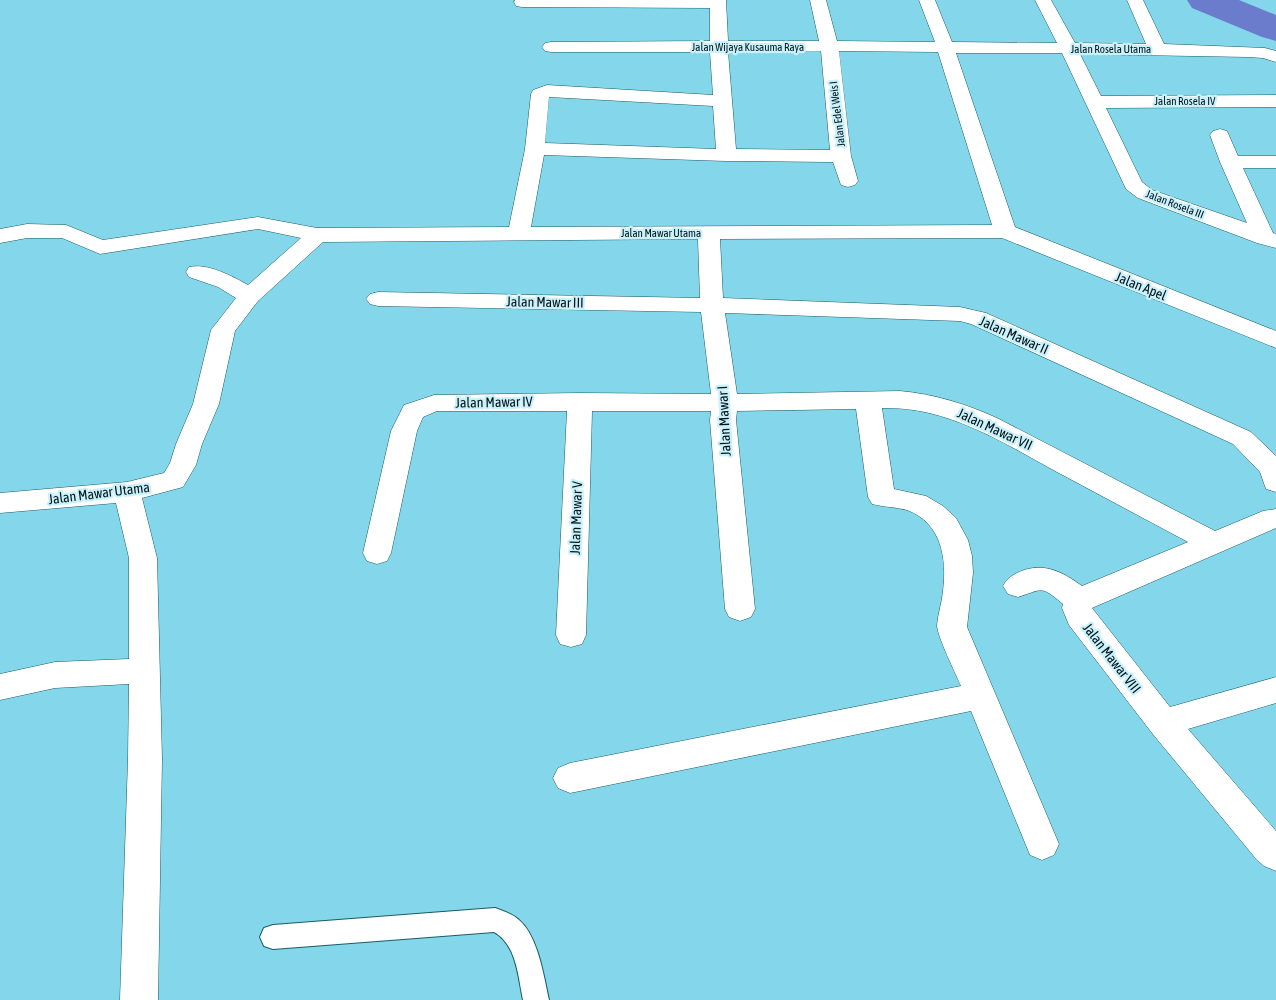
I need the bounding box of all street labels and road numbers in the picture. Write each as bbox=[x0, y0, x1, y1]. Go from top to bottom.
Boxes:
street label: Jalan Wijaya Kusauma Raya bbox=[692, 41, 804, 53]
street label: Jalan Rosela Utama bbox=[1071, 43, 1151, 55]
street label: Jalan Edel Weis I bbox=[827, 80, 847, 148]
street label: Jalan Rosela IV bbox=[1155, 95, 1216, 107]
street label: Jalan Rosela III bbox=[1144, 187, 1206, 221]
street label: Jalan Mawar Utama bbox=[621, 227, 701, 239]
street label: Jalan Apel bbox=[1113, 269, 1169, 304]
street label: Jalan Mawar III bbox=[506, 293, 584, 311]
street label: Jalan Mawar II bbox=[977, 313, 1051, 357]
street label: Jalan Mawar I bbox=[714, 386, 734, 456]
street label: Jalan Mawar IV bbox=[455, 393, 533, 411]
street label: Jalan Mawar VII bbox=[955, 405, 1035, 453]
street label: Jalan Mawar Utama bbox=[47, 479, 151, 507]
street label: Jalan Mawar V bbox=[567, 481, 585, 555]
street label: Jalan Mawar VIII bbox=[1080, 620, 1144, 696]

